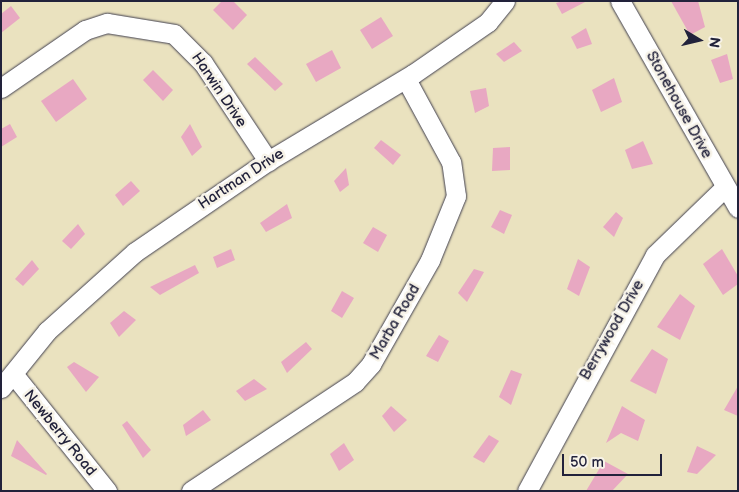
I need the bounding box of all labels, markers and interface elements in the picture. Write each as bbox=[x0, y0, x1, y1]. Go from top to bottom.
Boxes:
north arrow bbox=[674, 15, 724, 65]
text: N bbox=[705, 36, 724, 49]
street label: Stonehouse Drive bbox=[642, 48, 716, 162]
street label: Harwin Drive bbox=[187, 49, 251, 131]
street label: Hartman Drive bbox=[195, 145, 287, 213]
street label: Berrywood Drive bbox=[576, 277, 648, 383]
street label: Marba Road bbox=[366, 281, 424, 363]
street label: Newberry Road bbox=[20, 386, 100, 480]
scale bar bbox=[564, 444, 664, 476]
text: 50 m bbox=[570, 453, 604, 472]

